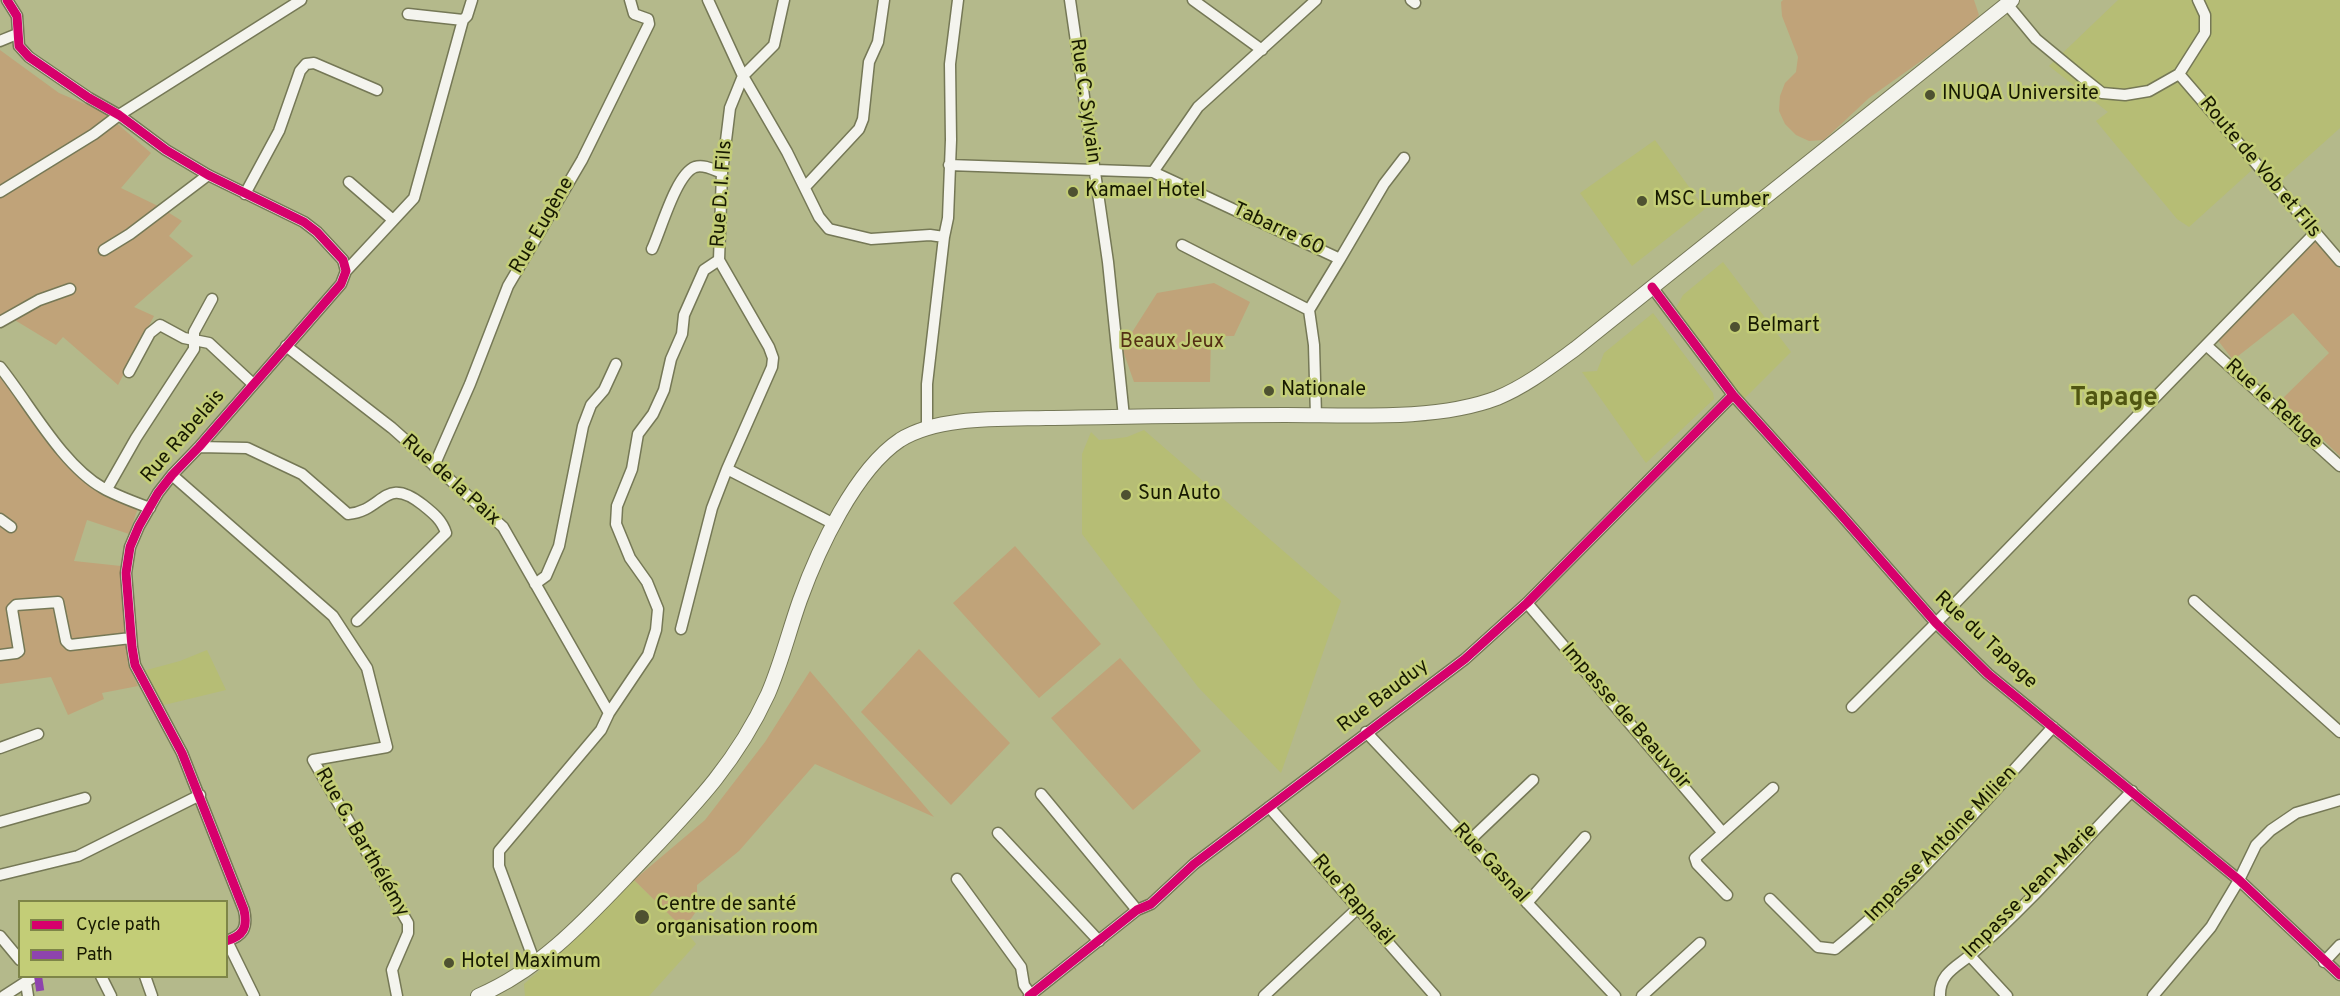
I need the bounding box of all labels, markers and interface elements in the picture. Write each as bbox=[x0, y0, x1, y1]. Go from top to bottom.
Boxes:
street label: Rue C. Sylvain bbox=[1063, 37, 1105, 165]
place label: INUQA Universite bbox=[1942, 83, 2099, 107]
marker: INUQA Universite bbox=[1923, 88, 1937, 102]
street label: Route de Vob et Fils bbox=[2193, 93, 2325, 243]
street label: Rue D. I. Fils bbox=[707, 140, 739, 248]
street label: Rue Eugène bbox=[506, 174, 580, 278]
place label: Kamael Hotel bbox=[1085, 180, 1206, 204]
marker: Kamael Hotel bbox=[1066, 185, 1080, 199]
place label: MSC Lumber bbox=[1654, 189, 1770, 213]
marker: MSC Lumber bbox=[1635, 194, 1649, 208]
street label: Tabarre 60 bbox=[1228, 198, 1328, 262]
place label: Belmart bbox=[1747, 315, 1820, 339]
marker: Belmart bbox=[1728, 320, 1742, 334]
park label: Beaux Jeux bbox=[1120, 331, 1224, 355]
street label: Rue le Refuge bbox=[2219, 355, 2327, 455]
place label: Nationale bbox=[1281, 379, 1366, 403]
marker: Nationale bbox=[1262, 384, 1276, 398]
district label: Tapage bbox=[2070, 384, 2158, 416]
street label: Rue Rabelais bbox=[137, 385, 231, 489]
street label: Rue de la Paix bbox=[396, 430, 504, 532]
place label: Sun Auto bbox=[1138, 483, 1221, 507]
marker: Sun Auto bbox=[1119, 488, 1133, 502]
street label: Rue du Tapage bbox=[1928, 587, 2042, 695]
street label: Impasse de Beauvoir bbox=[1555, 639, 1695, 795]
street label: Rue Bauduy bbox=[1334, 655, 1434, 739]
street label: Impasse Antoine Milien bbox=[1861, 762, 2023, 928]
street label: Rue G. Barthélémy bbox=[309, 764, 413, 922]
street label: Rue Gasnal bbox=[1447, 819, 1533, 909]
street label: Impasse Jean-Marie bbox=[1959, 820, 2103, 964]
street label: Rue Raphaël bbox=[1306, 850, 1398, 952]
place label: Centre de santé organisation room bbox=[656, 894, 818, 941]
legend bbox=[18, 900, 228, 978]
marker: Centre de santé organisation room bbox=[633, 908, 651, 926]
text: Cycle path bbox=[76, 914, 161, 937]
text: Path bbox=[76, 944, 113, 967]
place label: Hotel Maximum bbox=[461, 951, 601, 975]
marker: Hotel Maximum bbox=[442, 956, 456, 970]

